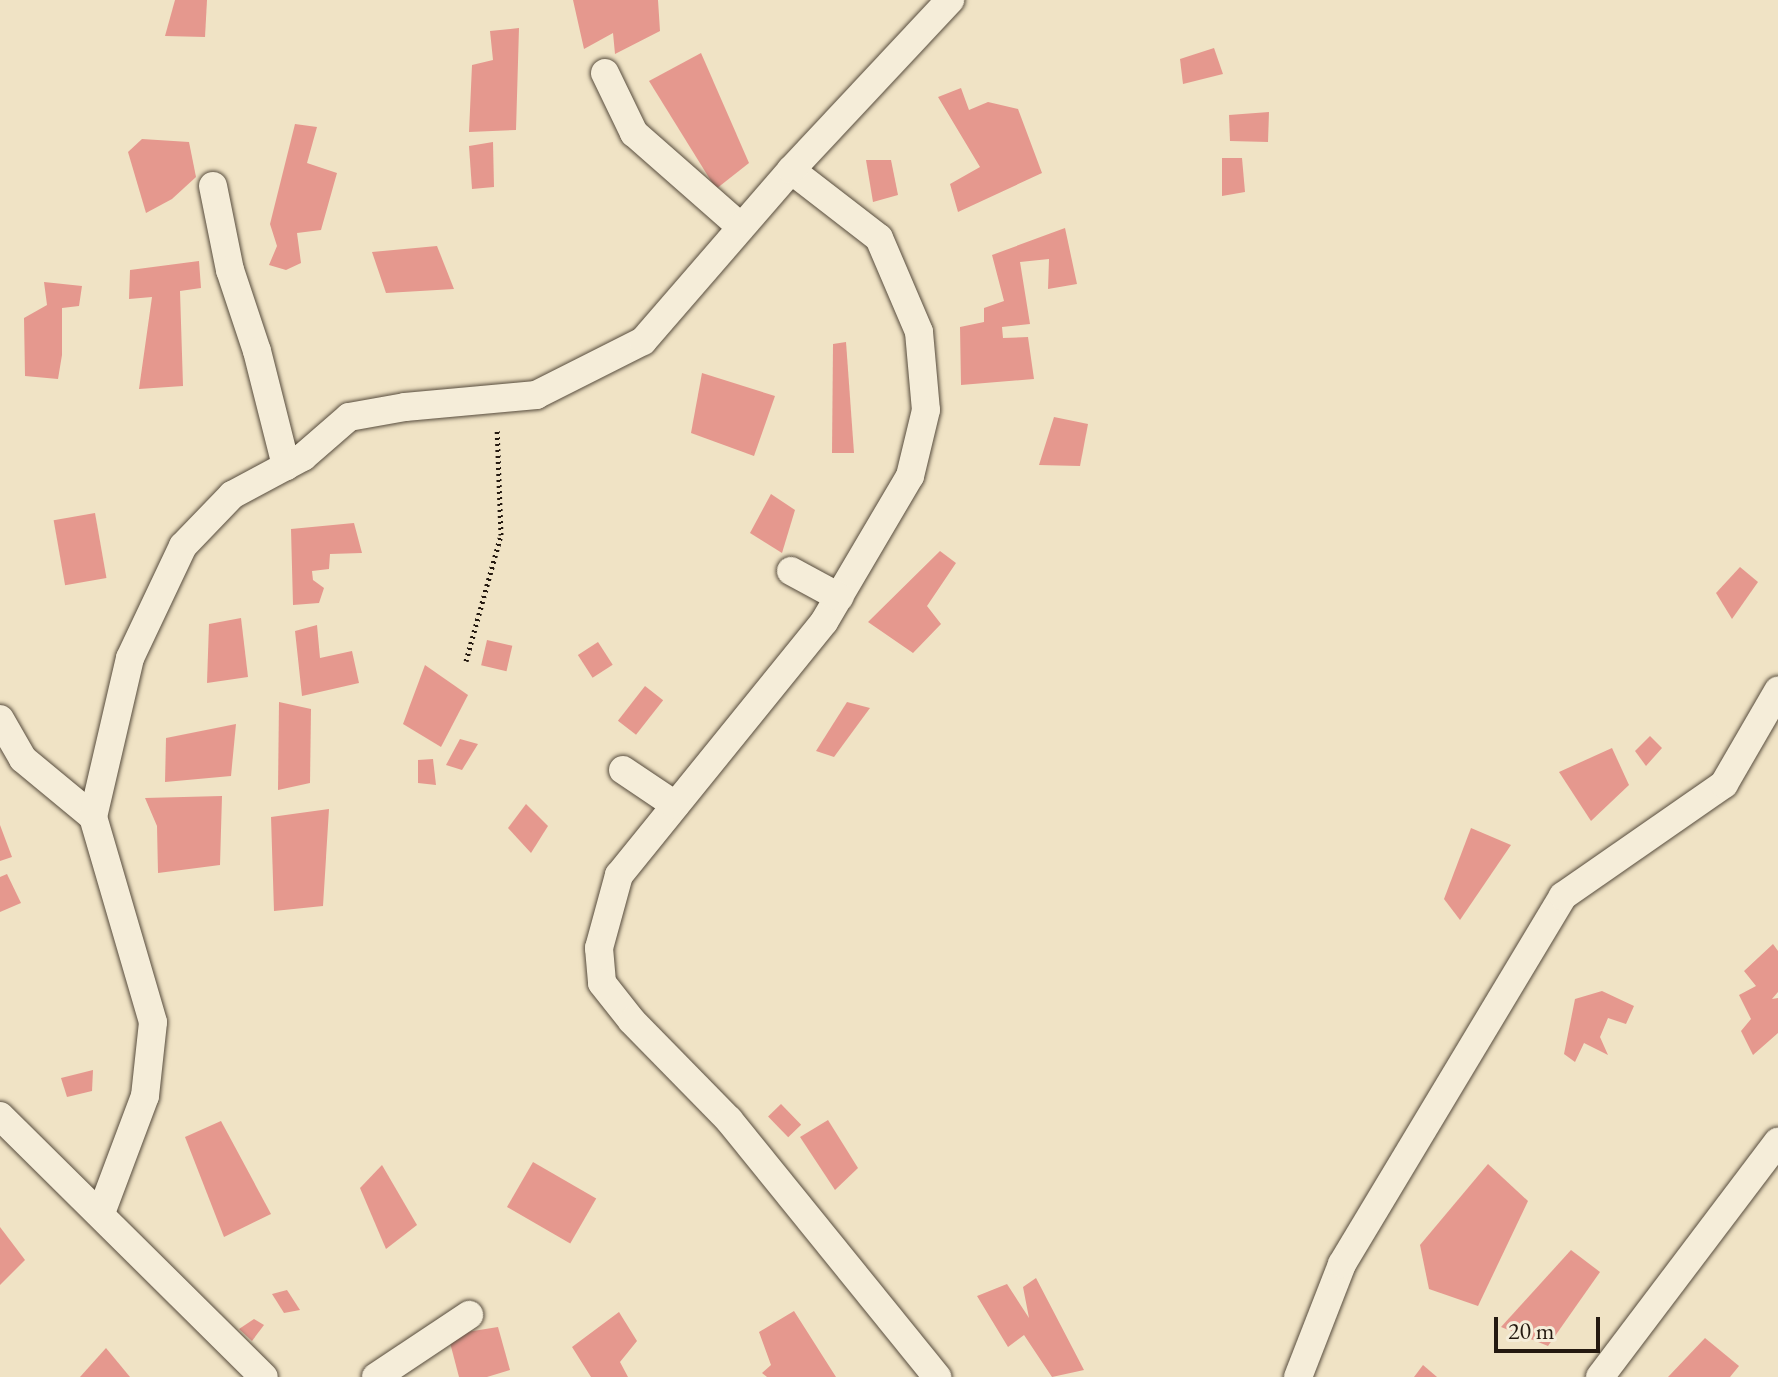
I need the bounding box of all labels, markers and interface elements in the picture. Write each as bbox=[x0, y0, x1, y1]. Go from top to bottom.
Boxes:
scale bar bbox=[1498, 1301, 1604, 1351]
text: 20 m bbox=[1508, 1315, 1555, 1346]

